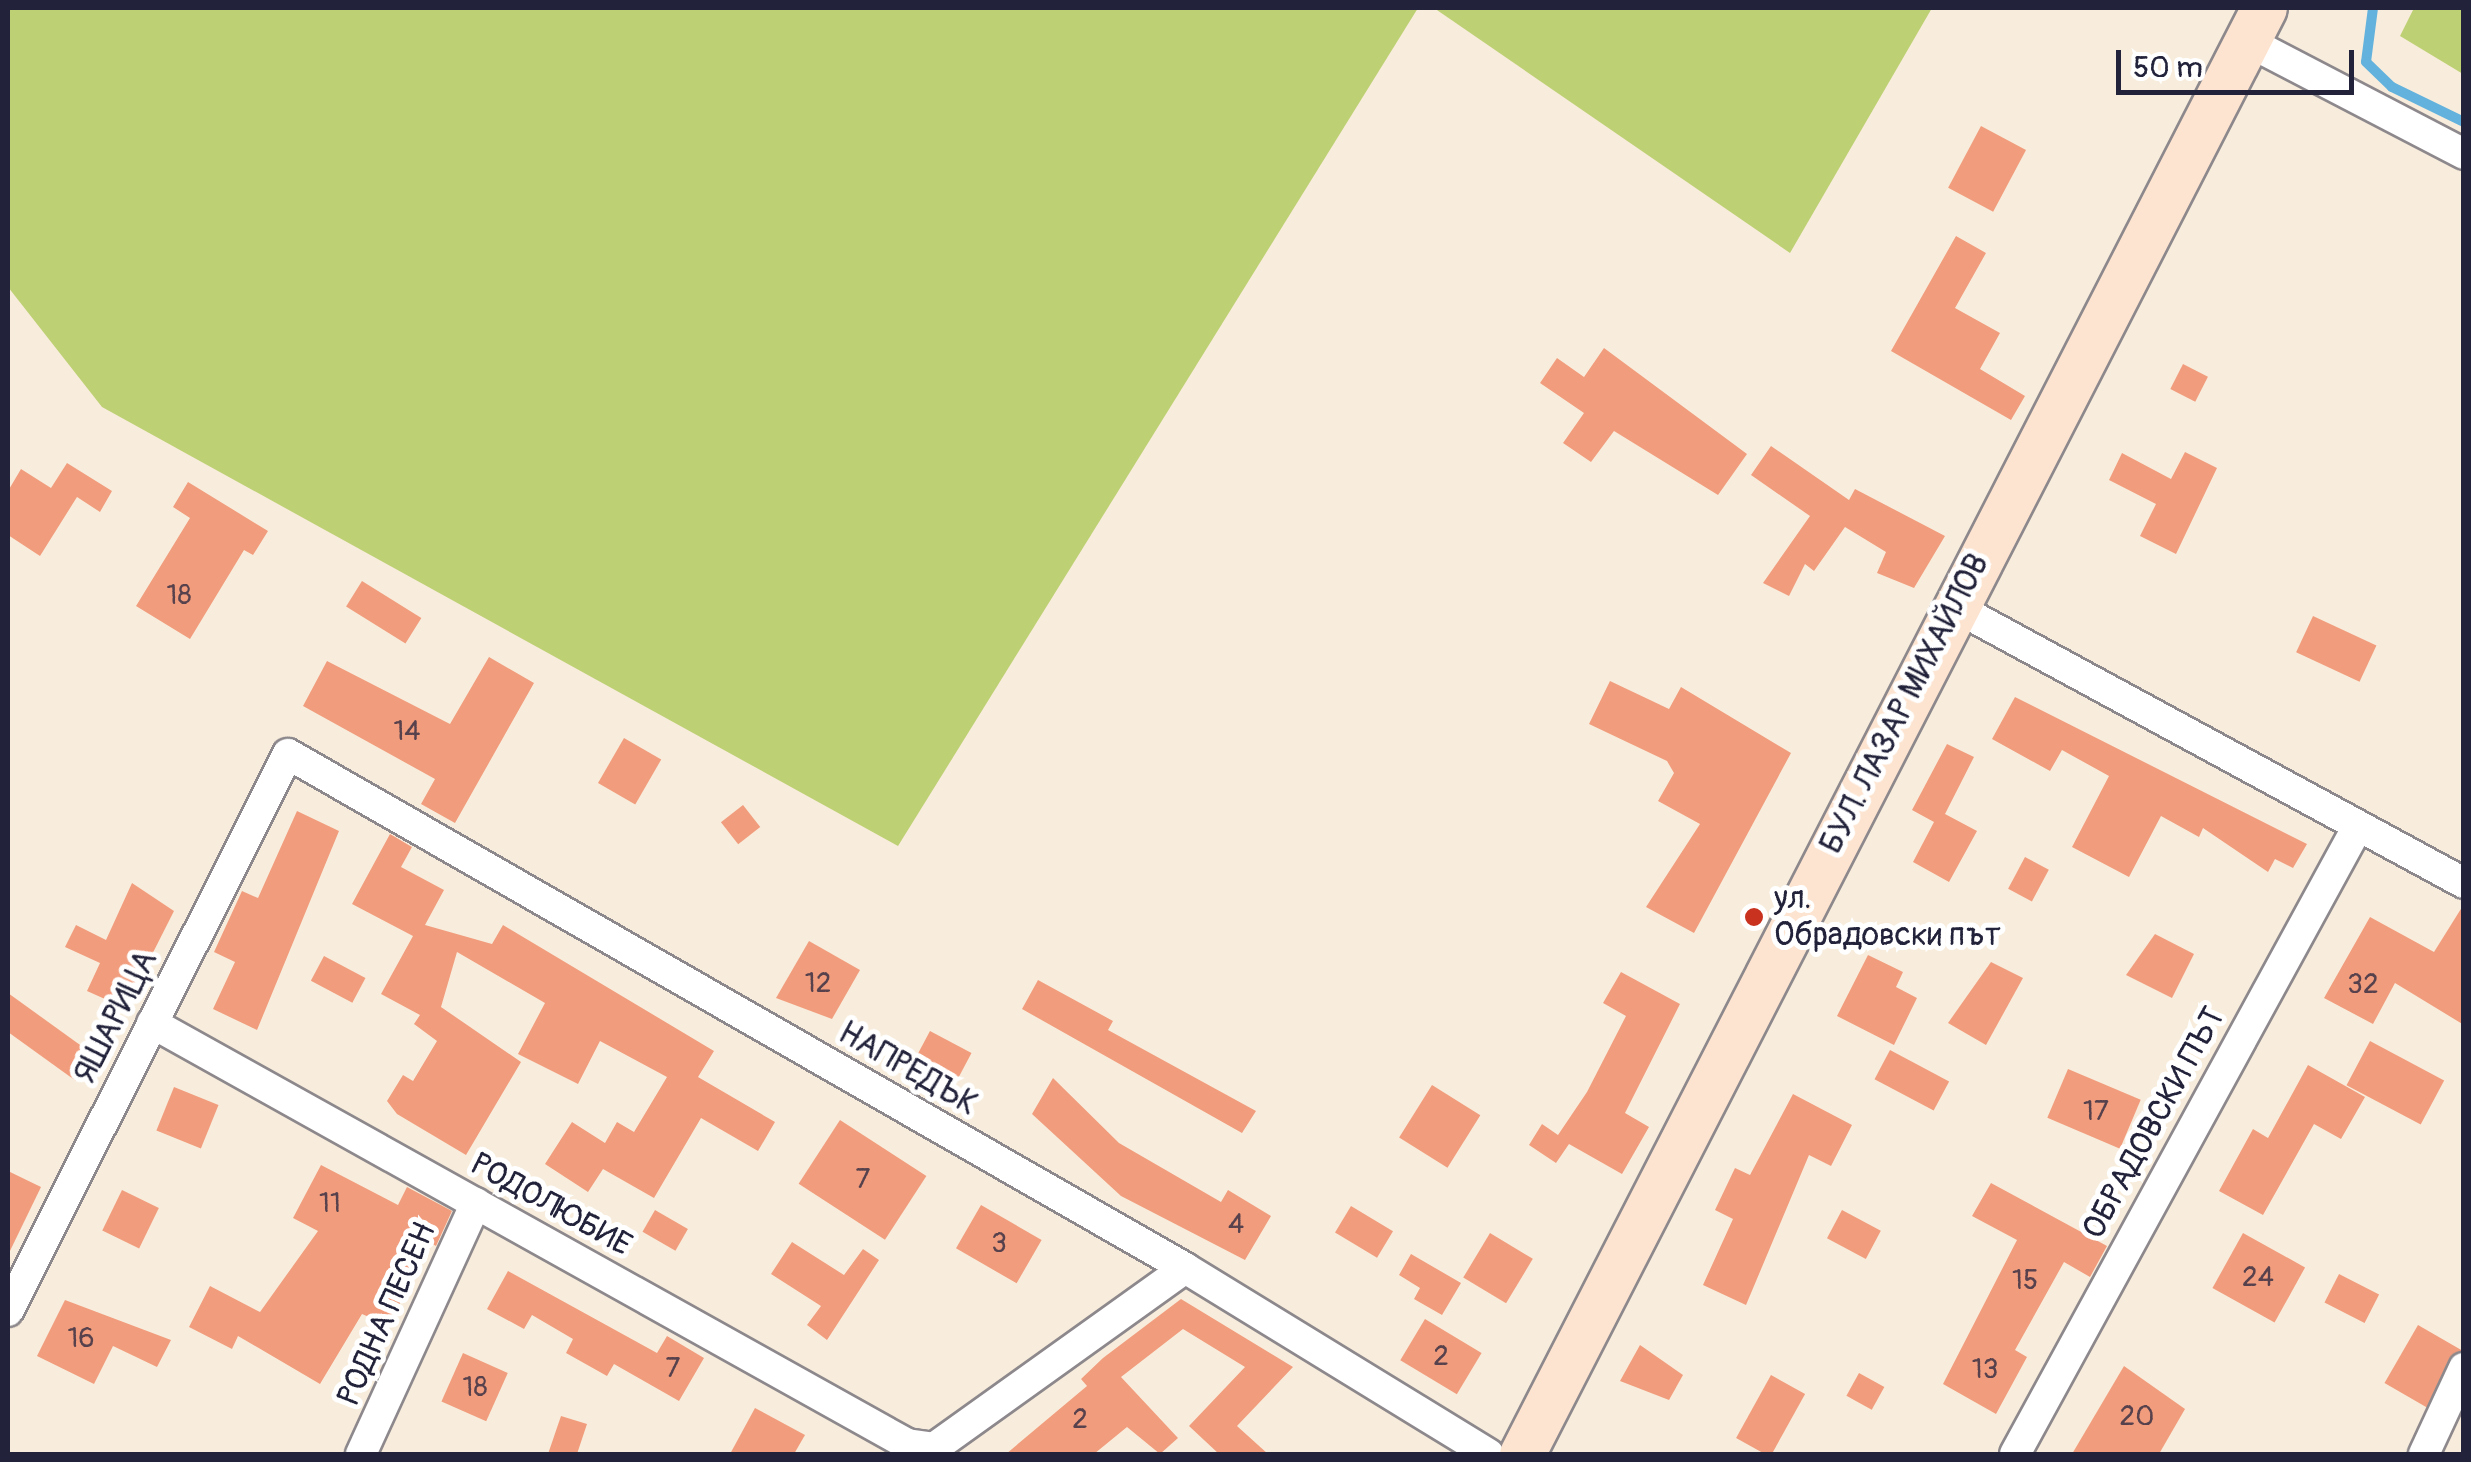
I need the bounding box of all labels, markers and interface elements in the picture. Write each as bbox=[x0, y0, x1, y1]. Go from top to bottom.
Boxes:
scale bar bbox=[2121, 30, 2358, 92]
text: 50 m bbox=[2133, 49, 2203, 86]
street label: БУЛ. ЛАЗАР МИХАЙЛОВ bbox=[1813, 548, 1997, 860]
house number: 18 bbox=[166, 579, 192, 613]
house number: 14 bbox=[393, 715, 421, 749]
place label: ул. Обрадовски път bbox=[1774, 880, 2001, 955]
marker: ул. Обрадовски път bbox=[1743, 906, 1765, 928]
street label: ЯШАРИЦА bbox=[66, 944, 166, 1090]
house number: 12 bbox=[805, 967, 831, 1001]
house number: 32 bbox=[2347, 968, 2379, 1002]
street label: ОБРАДОВСКИ ПЪТ bbox=[2074, 1000, 2234, 1246]
street label: НАПРЕДЪК bbox=[832, 1014, 984, 1124]
house number: 17 bbox=[2083, 1095, 2109, 1129]
street label: РОДОЛЮБИЕ bbox=[464, 1145, 638, 1265]
house number: 7 bbox=[856, 1163, 870, 1197]
house number: 11 bbox=[319, 1187, 341, 1221]
house number: 4 bbox=[1228, 1208, 1244, 1242]
street label: РОДНА ПЕСЕН bbox=[330, 1217, 444, 1411]
house number: 3 bbox=[991, 1227, 1007, 1261]
house number: 24 bbox=[2242, 1261, 2274, 1295]
house number: 15 bbox=[2012, 1264, 2038, 1298]
house number: 16 bbox=[67, 1322, 95, 1356]
house number: 2 bbox=[1433, 1340, 1449, 1374]
house number: 7 bbox=[666, 1352, 680, 1386]
house number: 13 bbox=[1972, 1353, 1998, 1387]
house number: 18 bbox=[462, 1371, 488, 1405]
house number: 20 bbox=[2120, 1400, 2154, 1434]
house number: 2 bbox=[1072, 1403, 1088, 1437]

